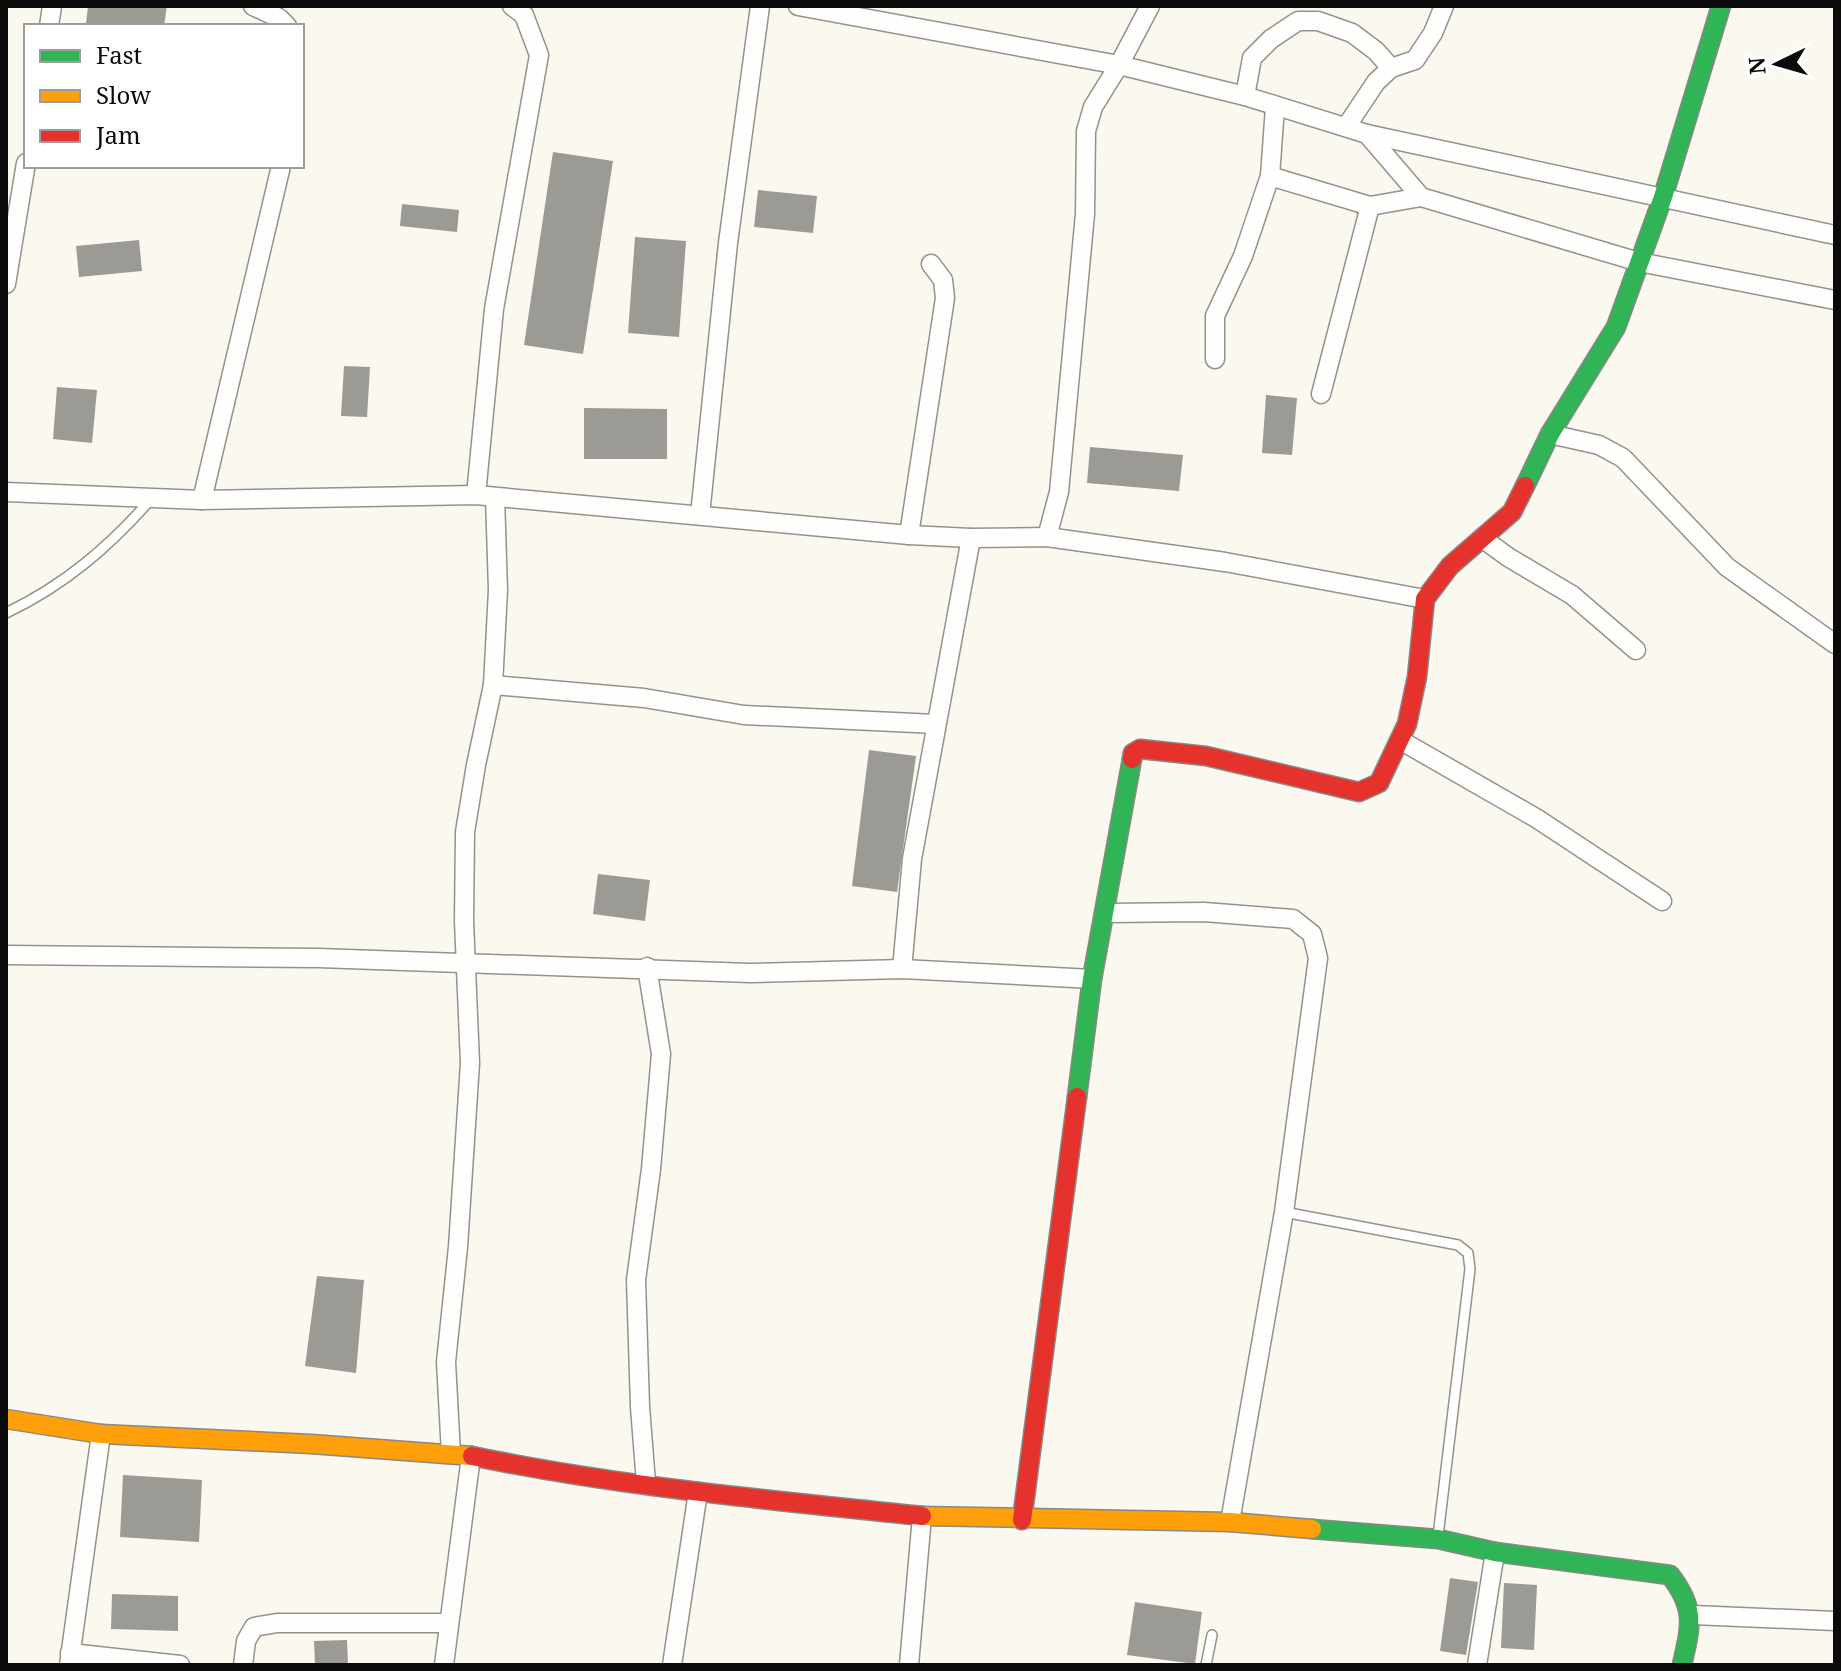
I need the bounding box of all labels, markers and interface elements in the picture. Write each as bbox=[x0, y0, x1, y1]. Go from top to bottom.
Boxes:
legend bbox=[24, 24, 304, 168]
north arrow bbox=[1737, 24, 1817, 104]
text: Fast bbox=[96, 38, 142, 71]
text: N bbox=[1740, 56, 1772, 76]
text: Slow bbox=[96, 78, 151, 111]
text: Jam bbox=[95, 118, 141, 151]

